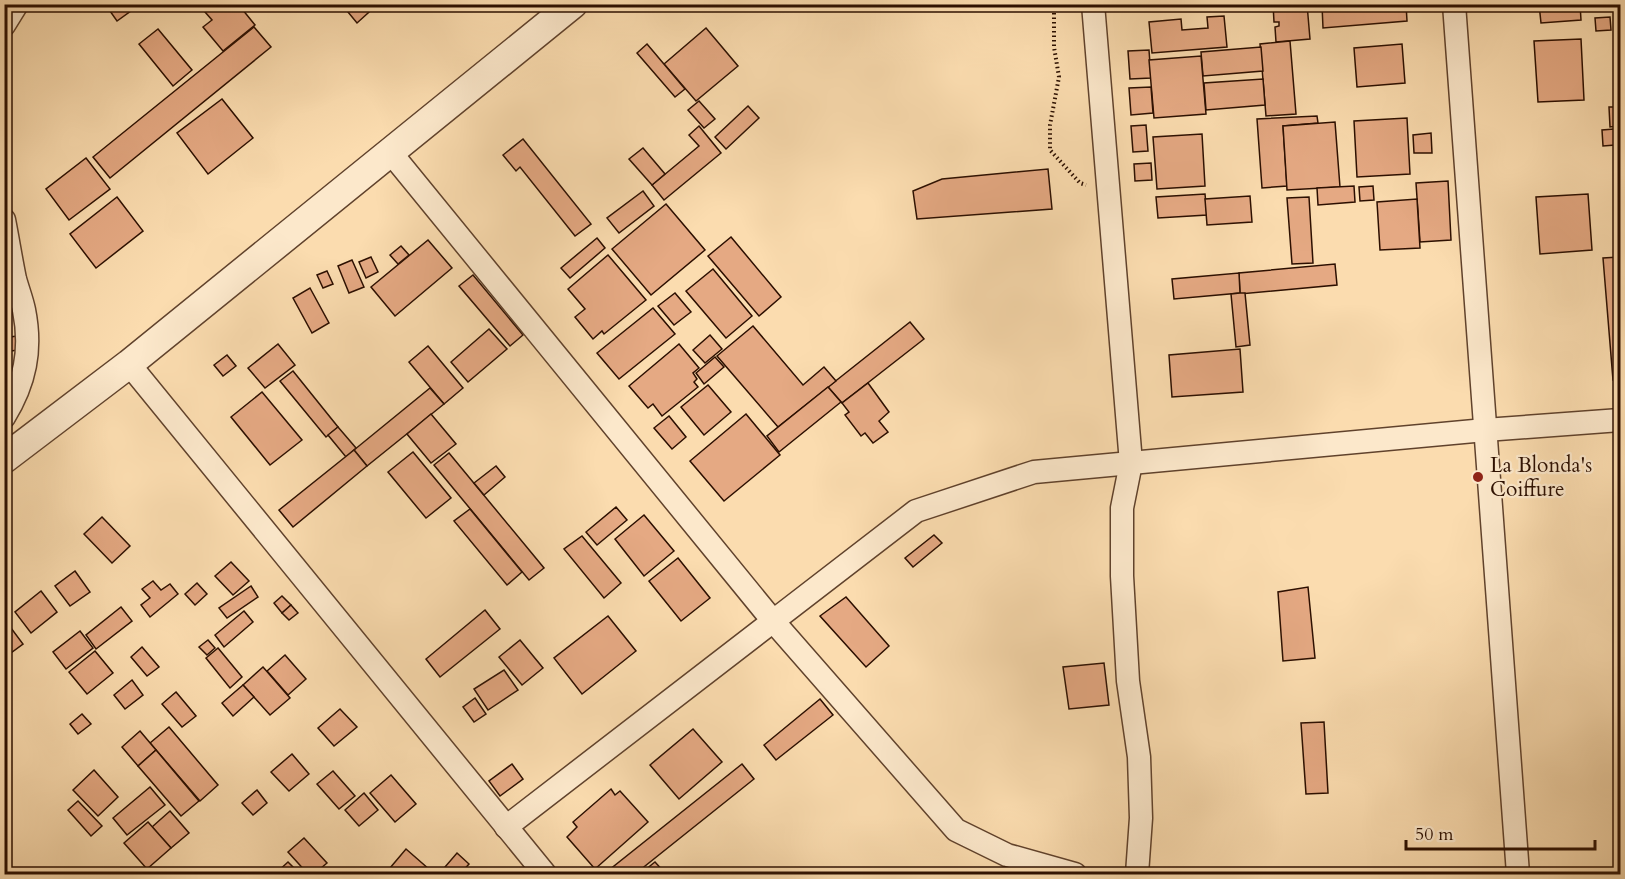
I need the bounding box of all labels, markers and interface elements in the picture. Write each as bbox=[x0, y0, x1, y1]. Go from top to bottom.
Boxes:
place label: La Blonda's Coiffure bbox=[1490, 451, 1592, 504]
marker: La Blonda's Coiffure bbox=[1471, 470, 1485, 484]
scale bar bbox=[1406, 813, 1595, 851]
text: 50 m bbox=[1415, 822, 1454, 847]

